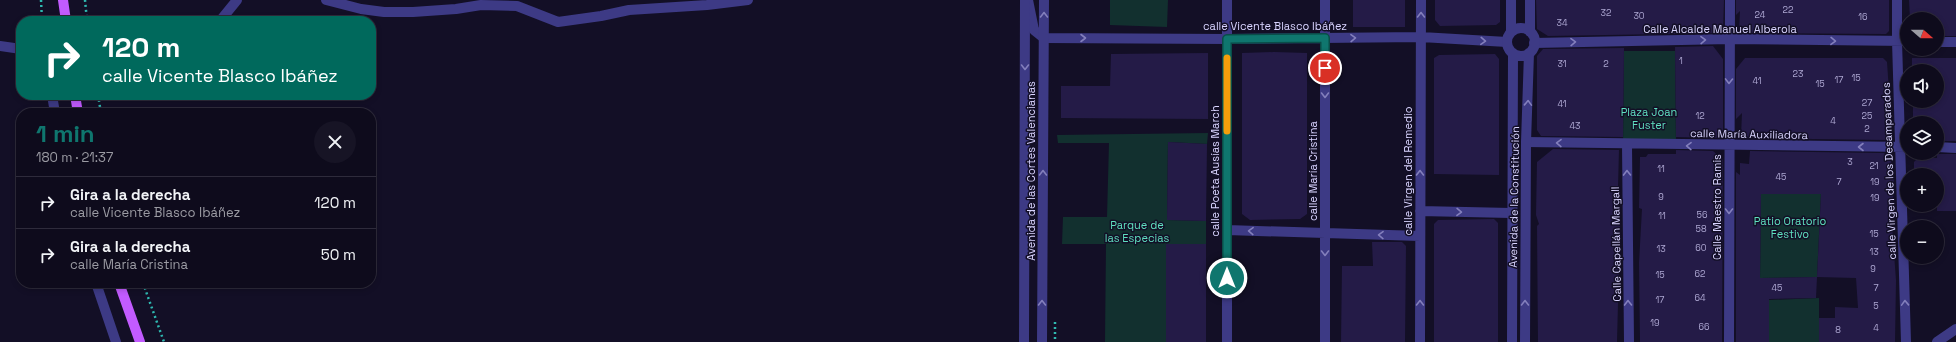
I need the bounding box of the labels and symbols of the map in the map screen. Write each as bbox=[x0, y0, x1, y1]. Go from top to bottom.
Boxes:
house number: 22 bbox=[1783, 4, 1793, 16]
house number: 32 bbox=[1601, 7, 1611, 19]
house number: 24 bbox=[1755, 9, 1766, 21]
house number: 30 bbox=[1633, 10, 1645, 22]
house number: 16 bbox=[1858, 11, 1868, 23]
one-way arrow bbox=[1040, 12, 1048, 18]
one-way arrow bbox=[1417, 12, 1425, 18]
north arrow bbox=[1900, 12, 1944, 56]
house number: 34 bbox=[1556, 17, 1568, 29]
street label: calle Vicente Blasco Ibáñez bbox=[1203, 19, 1347, 33]
street label: Calle Alcalde Manuel Alberola bbox=[1643, 22, 1798, 36]
one-way arrow bbox=[1080, 34, 1086, 42]
one-way arrow bbox=[1350, 34, 1356, 42]
one-way arrow bbox=[1480, 36, 1486, 45]
one-way arrow bbox=[1700, 36, 1706, 44]
one-way arrow bbox=[1830, 36, 1836, 45]
one-way arrow bbox=[1570, 38, 1576, 46]
pin bbox=[1308, 51, 1342, 85]
house number: 1 bbox=[1679, 55, 1683, 67]
house number: 31 bbox=[1557, 58, 1567, 70]
house number: 2 bbox=[1603, 58, 1609, 70]
one-way arrow bbox=[1021, 64, 1029, 70]
house number: 23 bbox=[1793, 68, 1803, 80]
house number: 15 bbox=[1851, 72, 1861, 84]
house number: 17 bbox=[1835, 74, 1843, 86]
house number: 41 bbox=[1752, 75, 1762, 87]
one-way arrow bbox=[1725, 78, 1733, 84]
house number: 15 bbox=[1815, 78, 1825, 90]
street label: Avenida de las Cortes Valencianas bbox=[1024, 81, 1038, 261]
street label: calle Virgen de los Desamparados bbox=[1879, 82, 1899, 260]
one-way arrow bbox=[1321, 92, 1329, 98]
house number: 27 bbox=[1862, 97, 1872, 109]
house number: 41 bbox=[1557, 98, 1567, 110]
one-way arrow bbox=[1523, 100, 1532, 106]
street label: calle Poeta Ausías March bbox=[1208, 105, 1222, 237]
park label: Plaza Joan Fuster bbox=[1621, 105, 1677, 132]
street label: calle Virgen del Remedio bbox=[1401, 106, 1415, 236]
house number: 12 bbox=[1695, 110, 1705, 122]
house number: 25 bbox=[1862, 110, 1872, 122]
house number: 4 bbox=[1830, 115, 1836, 127]
street label: calle María Cristina bbox=[1306, 120, 1320, 221]
house number: 43 bbox=[1569, 120, 1581, 132]
house number: 2 bbox=[1864, 123, 1870, 135]
street label: Avenida de la Constitución bbox=[1506, 126, 1522, 268]
street label: calle María Auxiliadora bbox=[1690, 126, 1809, 142]
one-way arrow bbox=[1556, 139, 1562, 147]
one-way arrow bbox=[1686, 142, 1692, 150]
one-way arrow bbox=[1858, 143, 1864, 151]
street label: Calle Maestro Ramis bbox=[1710, 154, 1724, 260]
house number: 3 bbox=[1847, 156, 1853, 168]
house number: 21 bbox=[1869, 160, 1879, 172]
house number: 11 bbox=[1657, 163, 1665, 175]
one-way arrow bbox=[1039, 170, 1047, 176]
one-way arrow bbox=[1416, 170, 1424, 176]
one-way arrow bbox=[1623, 170, 1631, 176]
house number: 45 bbox=[1775, 171, 1787, 183]
house number: 7 bbox=[1836, 176, 1842, 188]
house number: 19 bbox=[1870, 176, 1880, 188]
street label: Calle Capellán Margall bbox=[1608, 186, 1624, 302]
house number: 9 bbox=[1658, 191, 1664, 203]
house number: 19 bbox=[1870, 192, 1880, 204]
one-way arrow bbox=[1456, 208, 1462, 216]
one-way arrow bbox=[1725, 208, 1733, 214]
house number: 56 bbox=[1697, 209, 1708, 221]
house number: 11 bbox=[1658, 210, 1666, 222]
park label: Patio Oratorio Festivo bbox=[1754, 214, 1826, 241]
park label: Parque de las Especias bbox=[1105, 218, 1169, 245]
house number: 58 bbox=[1696, 223, 1707, 235]
one-way arrow bbox=[1248, 227, 1254, 235]
house number: 15 bbox=[1869, 228, 1879, 240]
one-way arrow bbox=[1378, 230, 1384, 239]
house number: 60 bbox=[1695, 242, 1707, 254]
house number: 13 bbox=[1656, 243, 1666, 255]
house number: 13 bbox=[1869, 246, 1879, 258]
one-way arrow bbox=[1321, 250, 1329, 256]
position arrow bbox=[1206, 257, 1248, 299]
house number: 9 bbox=[1870, 263, 1876, 275]
house number: 62 bbox=[1695, 268, 1705, 280]
house number: 15 bbox=[1655, 269, 1665, 281]
house number: 45 bbox=[1771, 282, 1783, 294]
house number: 7 bbox=[1873, 282, 1879, 294]
house number: 64 bbox=[1694, 292, 1706, 304]
house number: 17 bbox=[1656, 294, 1664, 306]
one-way arrow bbox=[1038, 300, 1046, 306]
one-way arrow bbox=[1416, 300, 1424, 306]
one-way arrow bbox=[1521, 300, 1530, 306]
one-way arrow bbox=[1624, 300, 1632, 306]
house number: 5 bbox=[1873, 300, 1879, 312]
one-way arrow bbox=[1901, 300, 1909, 306]
house number: 19 bbox=[1650, 317, 1660, 329]
house number: 66 bbox=[1698, 321, 1710, 333]
house number: 4 bbox=[1873, 322, 1879, 334]
house number: 8 bbox=[1835, 324, 1841, 336]

